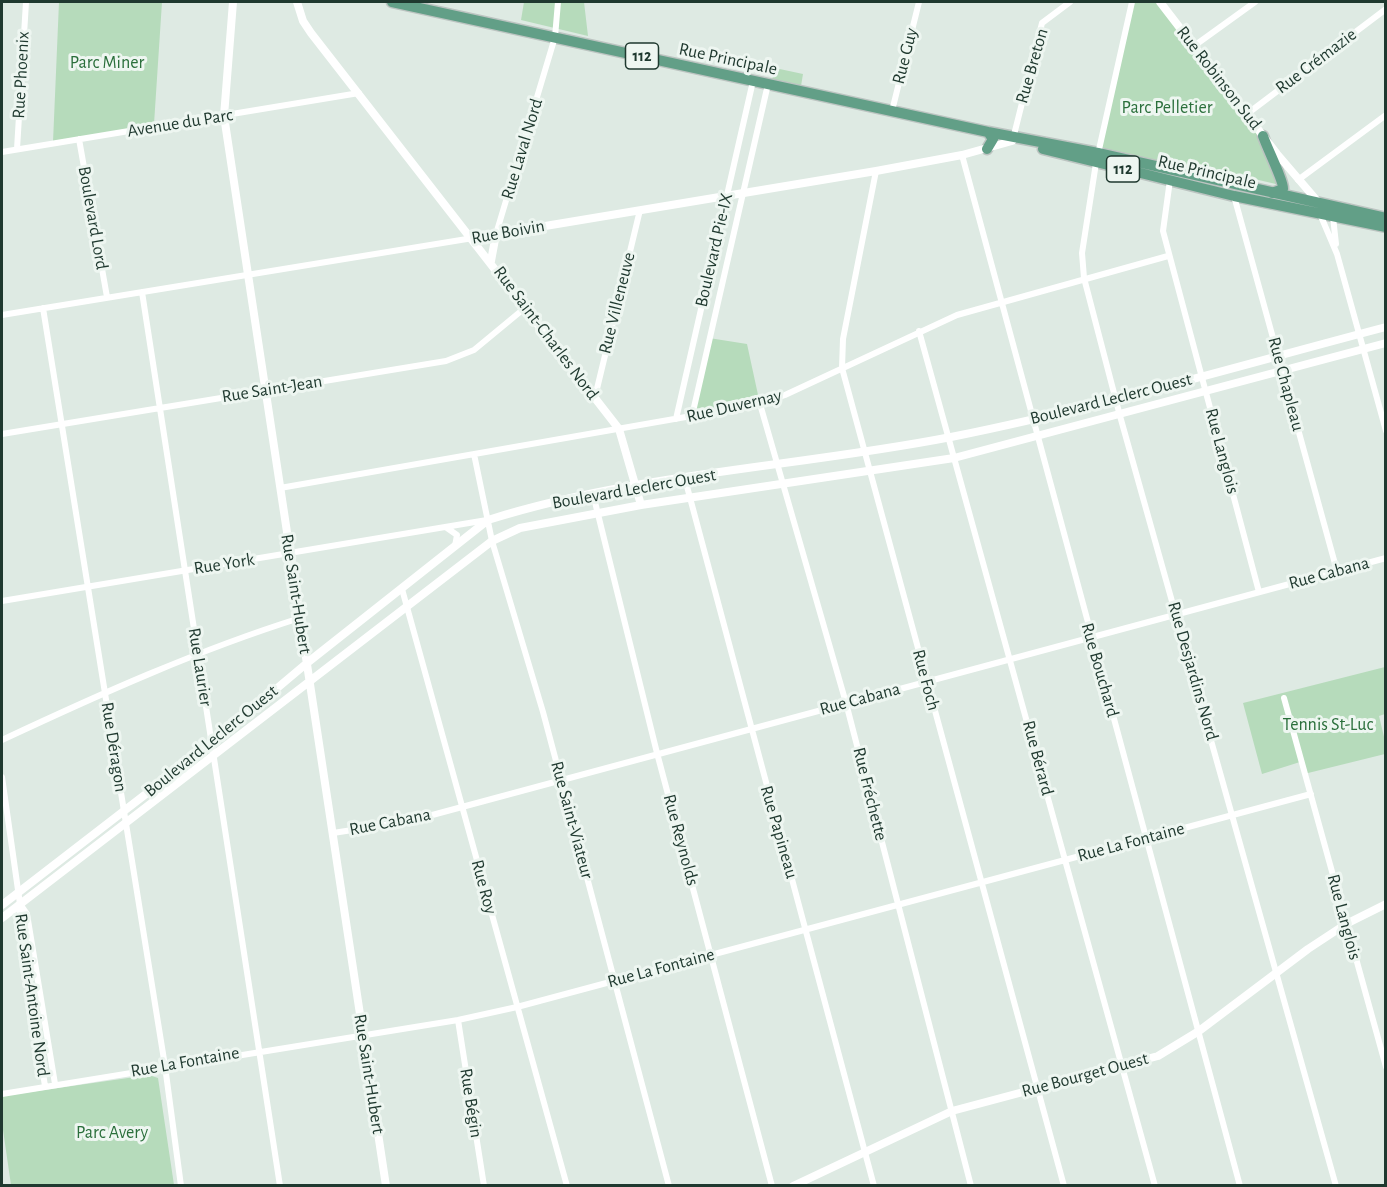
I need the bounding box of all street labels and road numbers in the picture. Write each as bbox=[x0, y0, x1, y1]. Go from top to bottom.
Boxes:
street label: Rue Robinson Sud bbox=[1172, 22, 1266, 134]
street label: Rue Crémazie bbox=[1271, 24, 1361, 98]
street label: Rue Guy bbox=[888, 26, 922, 86]
street label: Rue Breton bbox=[1011, 26, 1053, 106]
street label: Rue Phoenix bbox=[8, 31, 34, 119]
street label: Rue Principale bbox=[677, 38, 779, 80]
road number: 112 bbox=[626, 43, 658, 69]
street label: Rue Laval Nord bbox=[496, 96, 548, 202]
street label: Avenue du Parc bbox=[126, 104, 234, 142]
street label: Rue Principale bbox=[1156, 150, 1258, 194]
road number: 112 bbox=[1106, 156, 1140, 182]
street label: Boulevard Lord bbox=[73, 165, 113, 271]
street label: Boulevard Pie-IX bbox=[690, 191, 738, 309]
street label: Rue Boivin bbox=[470, 215, 546, 249]
street label: Rue Villeneuve bbox=[594, 250, 640, 356]
street label: Rue Saint-Charles Nord bbox=[489, 262, 603, 404]
street label: Rue Chapleau bbox=[1263, 335, 1309, 433]
street label: Boulevard Leclerc Ouest bbox=[1028, 368, 1194, 430]
street label: Rue Saint-Jean bbox=[220, 370, 324, 408]
street label: Rue Duvernay bbox=[684, 385, 784, 427]
street label: Rue Langlois bbox=[1200, 406, 1244, 496]
street label: Boulevard Leclerc Ouest bbox=[550, 464, 718, 514]
street label: Rue Saint-Hubert bbox=[276, 533, 316, 655]
street label: Rue York bbox=[192, 549, 256, 579]
street label: Rue Cabana bbox=[1286, 552, 1372, 594]
street label: Rue Desjardins Nord bbox=[1163, 599, 1223, 743]
street label: Rue Bouchard bbox=[1076, 620, 1124, 720]
street label: Rue Laurier bbox=[183, 626, 217, 708]
street label: Rue Foch bbox=[907, 647, 945, 713]
street label: Rue Cabana bbox=[817, 678, 903, 720]
street label: Boulevard Leclerc Ouest bbox=[140, 680, 282, 802]
street label: Rue Déragon bbox=[96, 701, 132, 793]
street label: Rue Bérard bbox=[1018, 718, 1058, 798]
street label: Rue Fréchette bbox=[848, 745, 892, 843]
street label: Rue Saint-Viateur bbox=[546, 759, 598, 881]
street label: Rue Papineau bbox=[755, 783, 803, 881]
street label: Rue Reynolds bbox=[658, 792, 704, 888]
street label: Rue Cabana bbox=[347, 804, 433, 840]
street label: Rue La Fontaine bbox=[1075, 817, 1187, 867]
street label: Rue Roy bbox=[466, 857, 502, 917]
street label: Rue Langlois bbox=[1322, 872, 1366, 962]
street label: Rue Saint-Antoine Nord bbox=[10, 912, 54, 1078]
street label: Rue La Fontaine bbox=[605, 943, 717, 993]
street label: Rue Saint-Hubert bbox=[349, 1013, 389, 1135]
street label: Rue La Fontaine bbox=[129, 1042, 241, 1082]
street label: Rue Bourget Ouest bbox=[1019, 1048, 1151, 1102]
street label: Rue Bégin bbox=[455, 1067, 487, 1139]

